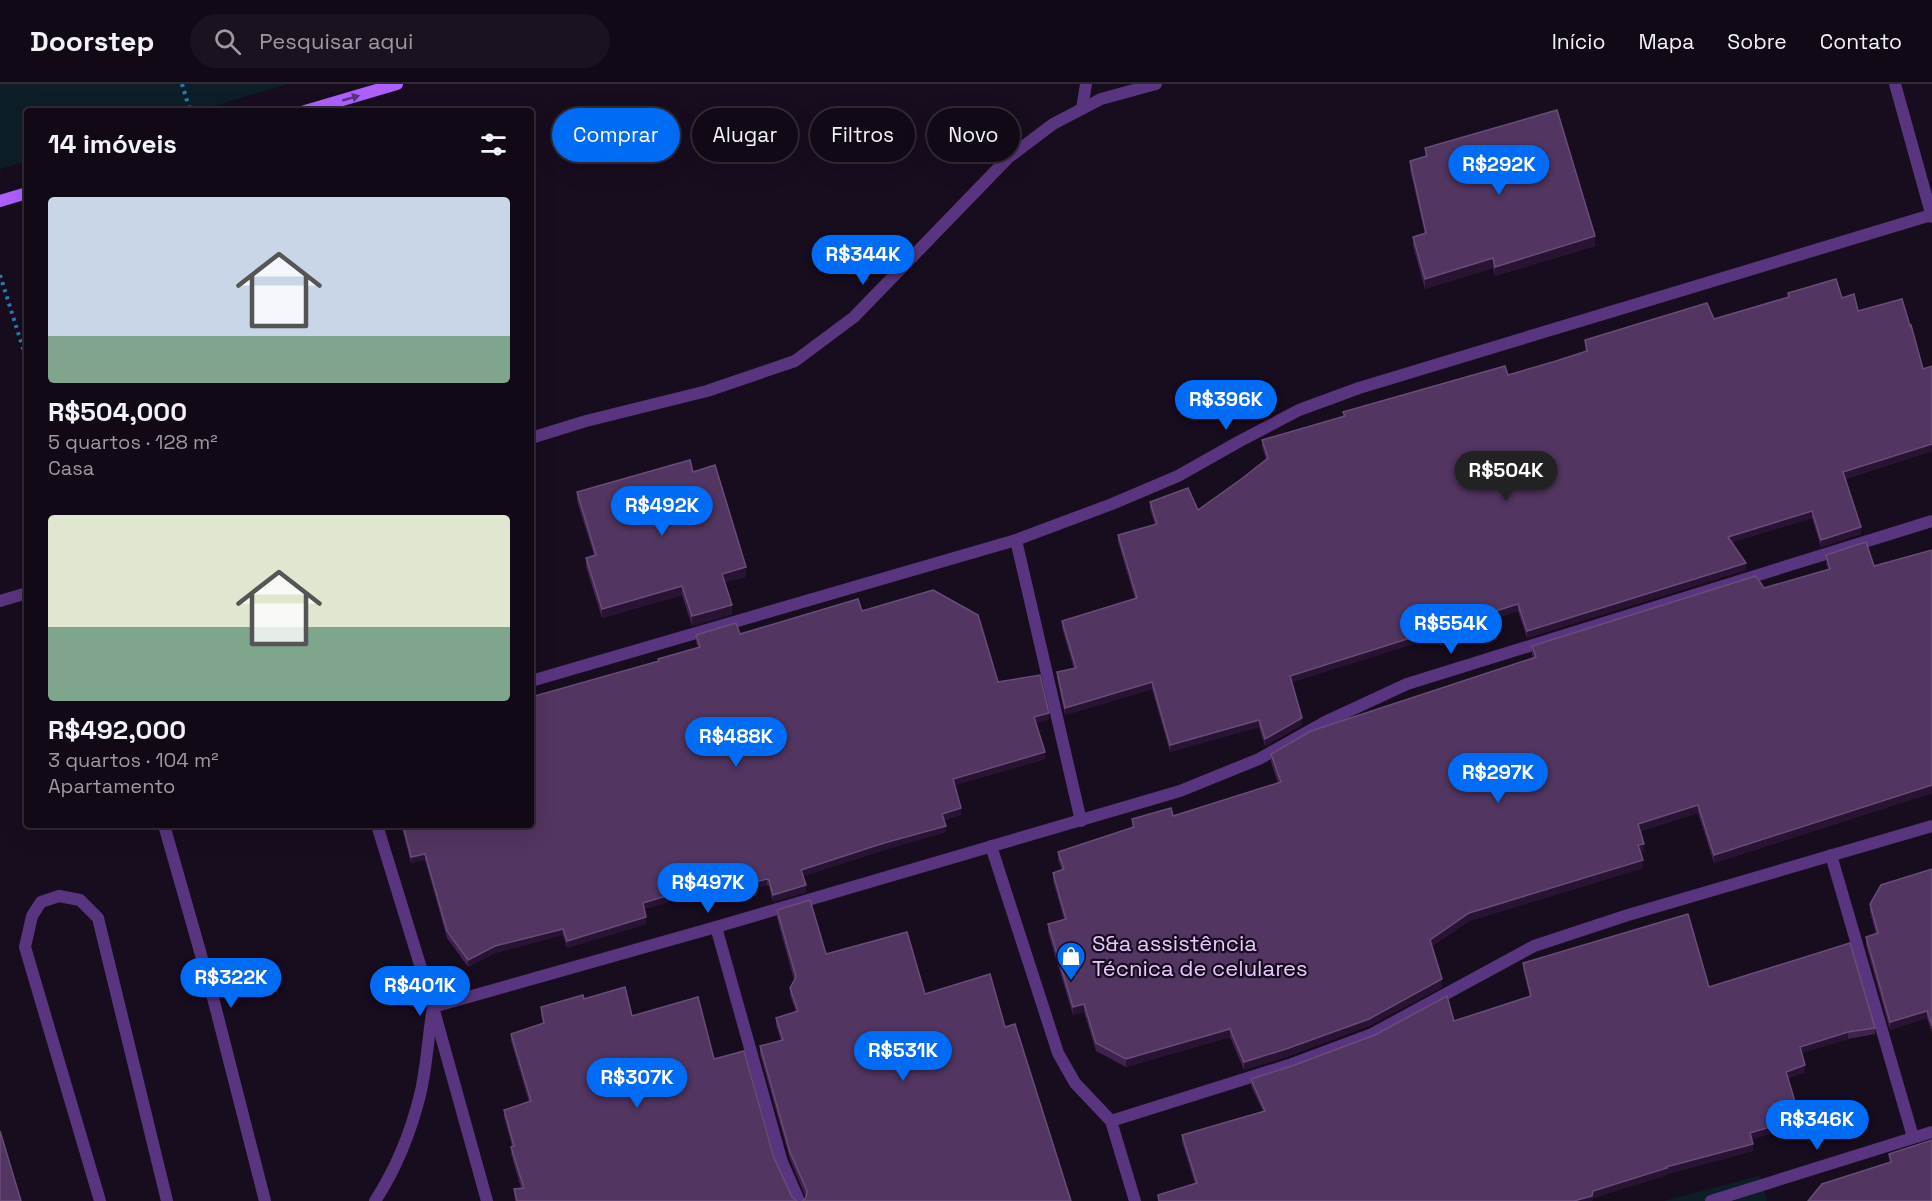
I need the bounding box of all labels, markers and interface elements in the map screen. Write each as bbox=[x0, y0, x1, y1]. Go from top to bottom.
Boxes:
search box bbox=[190, 14, 610, 68]
text: Doorstep bbox=[30, 23, 154, 59]
icon: search bbox=[211, 25, 244, 58]
text: Pesquisar aqui bbox=[259, 27, 413, 55]
text: Início bbox=[1552, 28, 1605, 55]
text: Mapa bbox=[1638, 28, 1694, 55]
text: Sobre bbox=[1727, 28, 1787, 55]
text: Contato bbox=[1820, 28, 1902, 55]
one-way arrow bbox=[342, 92, 360, 102]
chip: Comprar bbox=[552, 108, 680, 162]
chip: Alugar bbox=[692, 108, 798, 162]
chip: Filtros bbox=[810, 108, 915, 162]
chip: Novo bbox=[927, 108, 1020, 162]
text: 14 imóveis bbox=[48, 127, 177, 161]
icon: filters bbox=[477, 128, 510, 161]
pin: R$292K bbox=[1450, 145, 1548, 196]
text: R$292K bbox=[1462, 151, 1536, 177]
pin: R$344K bbox=[814, 235, 912, 286]
icon: home bbox=[225, 236, 333, 344]
text: R$344K bbox=[826, 241, 900, 267]
pin: R$396K bbox=[1177, 380, 1275, 431]
text: R$396K bbox=[1189, 386, 1263, 412]
text: R$504,000 bbox=[48, 395, 187, 429]
text: 5 quartos · 128 m² bbox=[48, 429, 218, 455]
pin: R$504K bbox=[1457, 451, 1555, 502]
text: Casa bbox=[48, 455, 94, 481]
text: R$504K bbox=[1469, 457, 1543, 483]
pin: R$492K bbox=[613, 486, 711, 537]
text: R$492K bbox=[625, 492, 699, 518]
icon: home bbox=[225, 554, 333, 662]
pin: R$554K bbox=[1402, 604, 1500, 655]
text: R$554K bbox=[1414, 610, 1488, 636]
text: R$492,000 bbox=[48, 713, 186, 747]
pin: R$488K bbox=[687, 717, 785, 768]
text: R$488K bbox=[699, 723, 773, 749]
text: 3 quartos · 104 m² bbox=[48, 747, 218, 773]
pin: R$297K bbox=[1449, 753, 1547, 804]
text: R$297K bbox=[1462, 759, 1534, 785]
text: Apartamento bbox=[48, 773, 175, 799]
pin: R$497K bbox=[659, 863, 757, 914]
text: R$497K bbox=[671, 869, 745, 895]
place label: S&a assistência Técnica de celulares bbox=[1092, 929, 1308, 982]
shop icon: S&a assistência Técnica de celulares bbox=[1055, 940, 1087, 982]
pin: R$322K bbox=[182, 958, 280, 1009]
text: R$322K bbox=[194, 964, 268, 990]
pin: R$401K bbox=[371, 966, 469, 1017]
text: R$401K bbox=[384, 972, 456, 998]
pin: R$531K bbox=[854, 1031, 952, 1082]
text: R$531K bbox=[868, 1037, 938, 1063]
pin: R$307K bbox=[588, 1058, 686, 1109]
text: R$307K bbox=[600, 1064, 674, 1090]
pin: R$346K bbox=[1768, 1100, 1866, 1151]
text: R$346K bbox=[1780, 1106, 1854, 1132]

